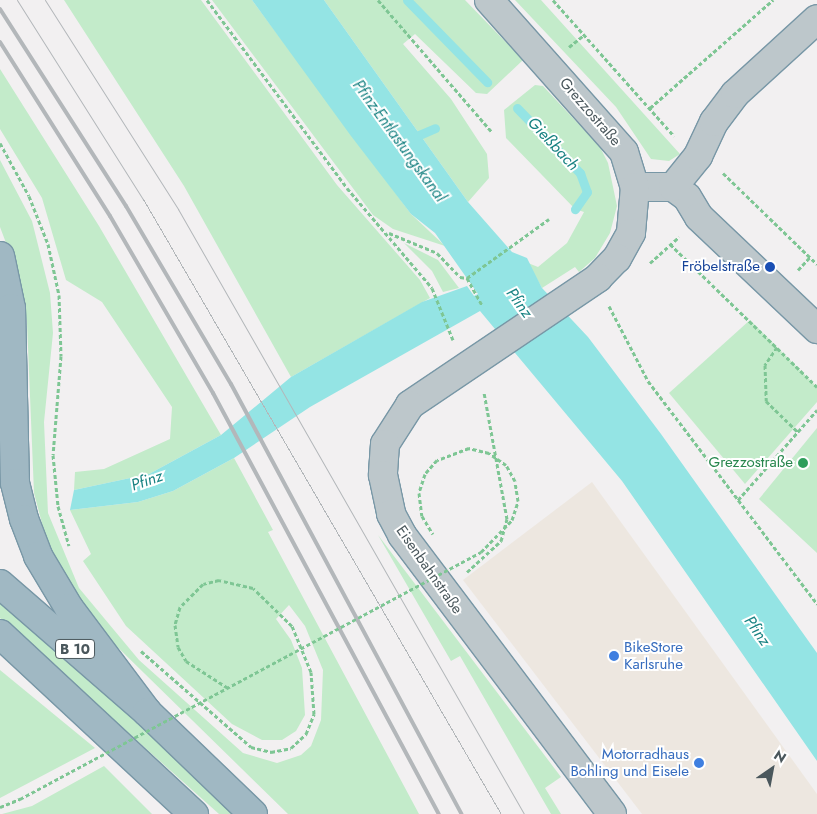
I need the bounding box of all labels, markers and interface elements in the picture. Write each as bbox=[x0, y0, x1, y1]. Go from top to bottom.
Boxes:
street label: Grezzostraße bbox=[556, 74, 624, 150]
water label: Pfinz-Entlastungskanal bbox=[348, 76, 450, 206]
water label: Gießbach bbox=[523, 113, 583, 175]
place label: Fröbelstraße bbox=[682, 258, 760, 276]
marker: Fröbelstraße bbox=[764, 261, 776, 273]
water label: Pfinz bbox=[502, 284, 536, 322]
place label: Grezzostraße bbox=[709, 454, 793, 472]
marker: Grezzostraße bbox=[797, 457, 809, 469]
water label: Pfinz bbox=[129, 467, 165, 495]
street label: Eisenbahnstraße bbox=[392, 522, 466, 618]
water label: Pfinz bbox=[740, 612, 774, 650]
road number: B 10 bbox=[55, 638, 95, 661]
place label: BikeStore Karlsruhe bbox=[624, 638, 683, 673]
marker: BikeStore Karlsruhe bbox=[608, 650, 620, 662]
north arrow bbox=[747, 744, 797, 794]
place label: Motorradhaus Bohling und Eisele bbox=[570, 745, 689, 780]
text: N bbox=[770, 745, 790, 768]
marker: Motorradhaus Bohling und Eisele bbox=[693, 757, 705, 769]

